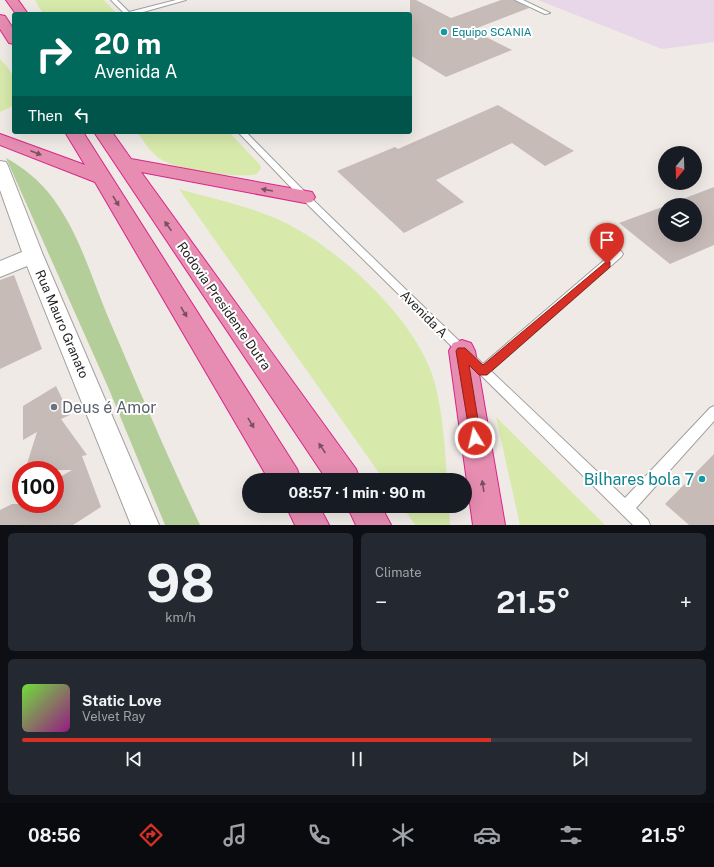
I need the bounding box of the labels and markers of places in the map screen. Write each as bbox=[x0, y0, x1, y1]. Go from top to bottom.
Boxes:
place label: Equipo SCANIA bbox=[452, 26, 532, 38]
marker: Equipo SCANIA bbox=[439, 27, 449, 37]
pin bbox=[590, 223, 624, 264]
place label: Deus é Amor bbox=[62, 398, 157, 417]
marker: Deus é Amor bbox=[49, 402, 59, 412]
place label: Bilhares bola 7 bbox=[584, 470, 694, 489]
marker: Bilhares bola 7 bbox=[697, 474, 707, 484]

